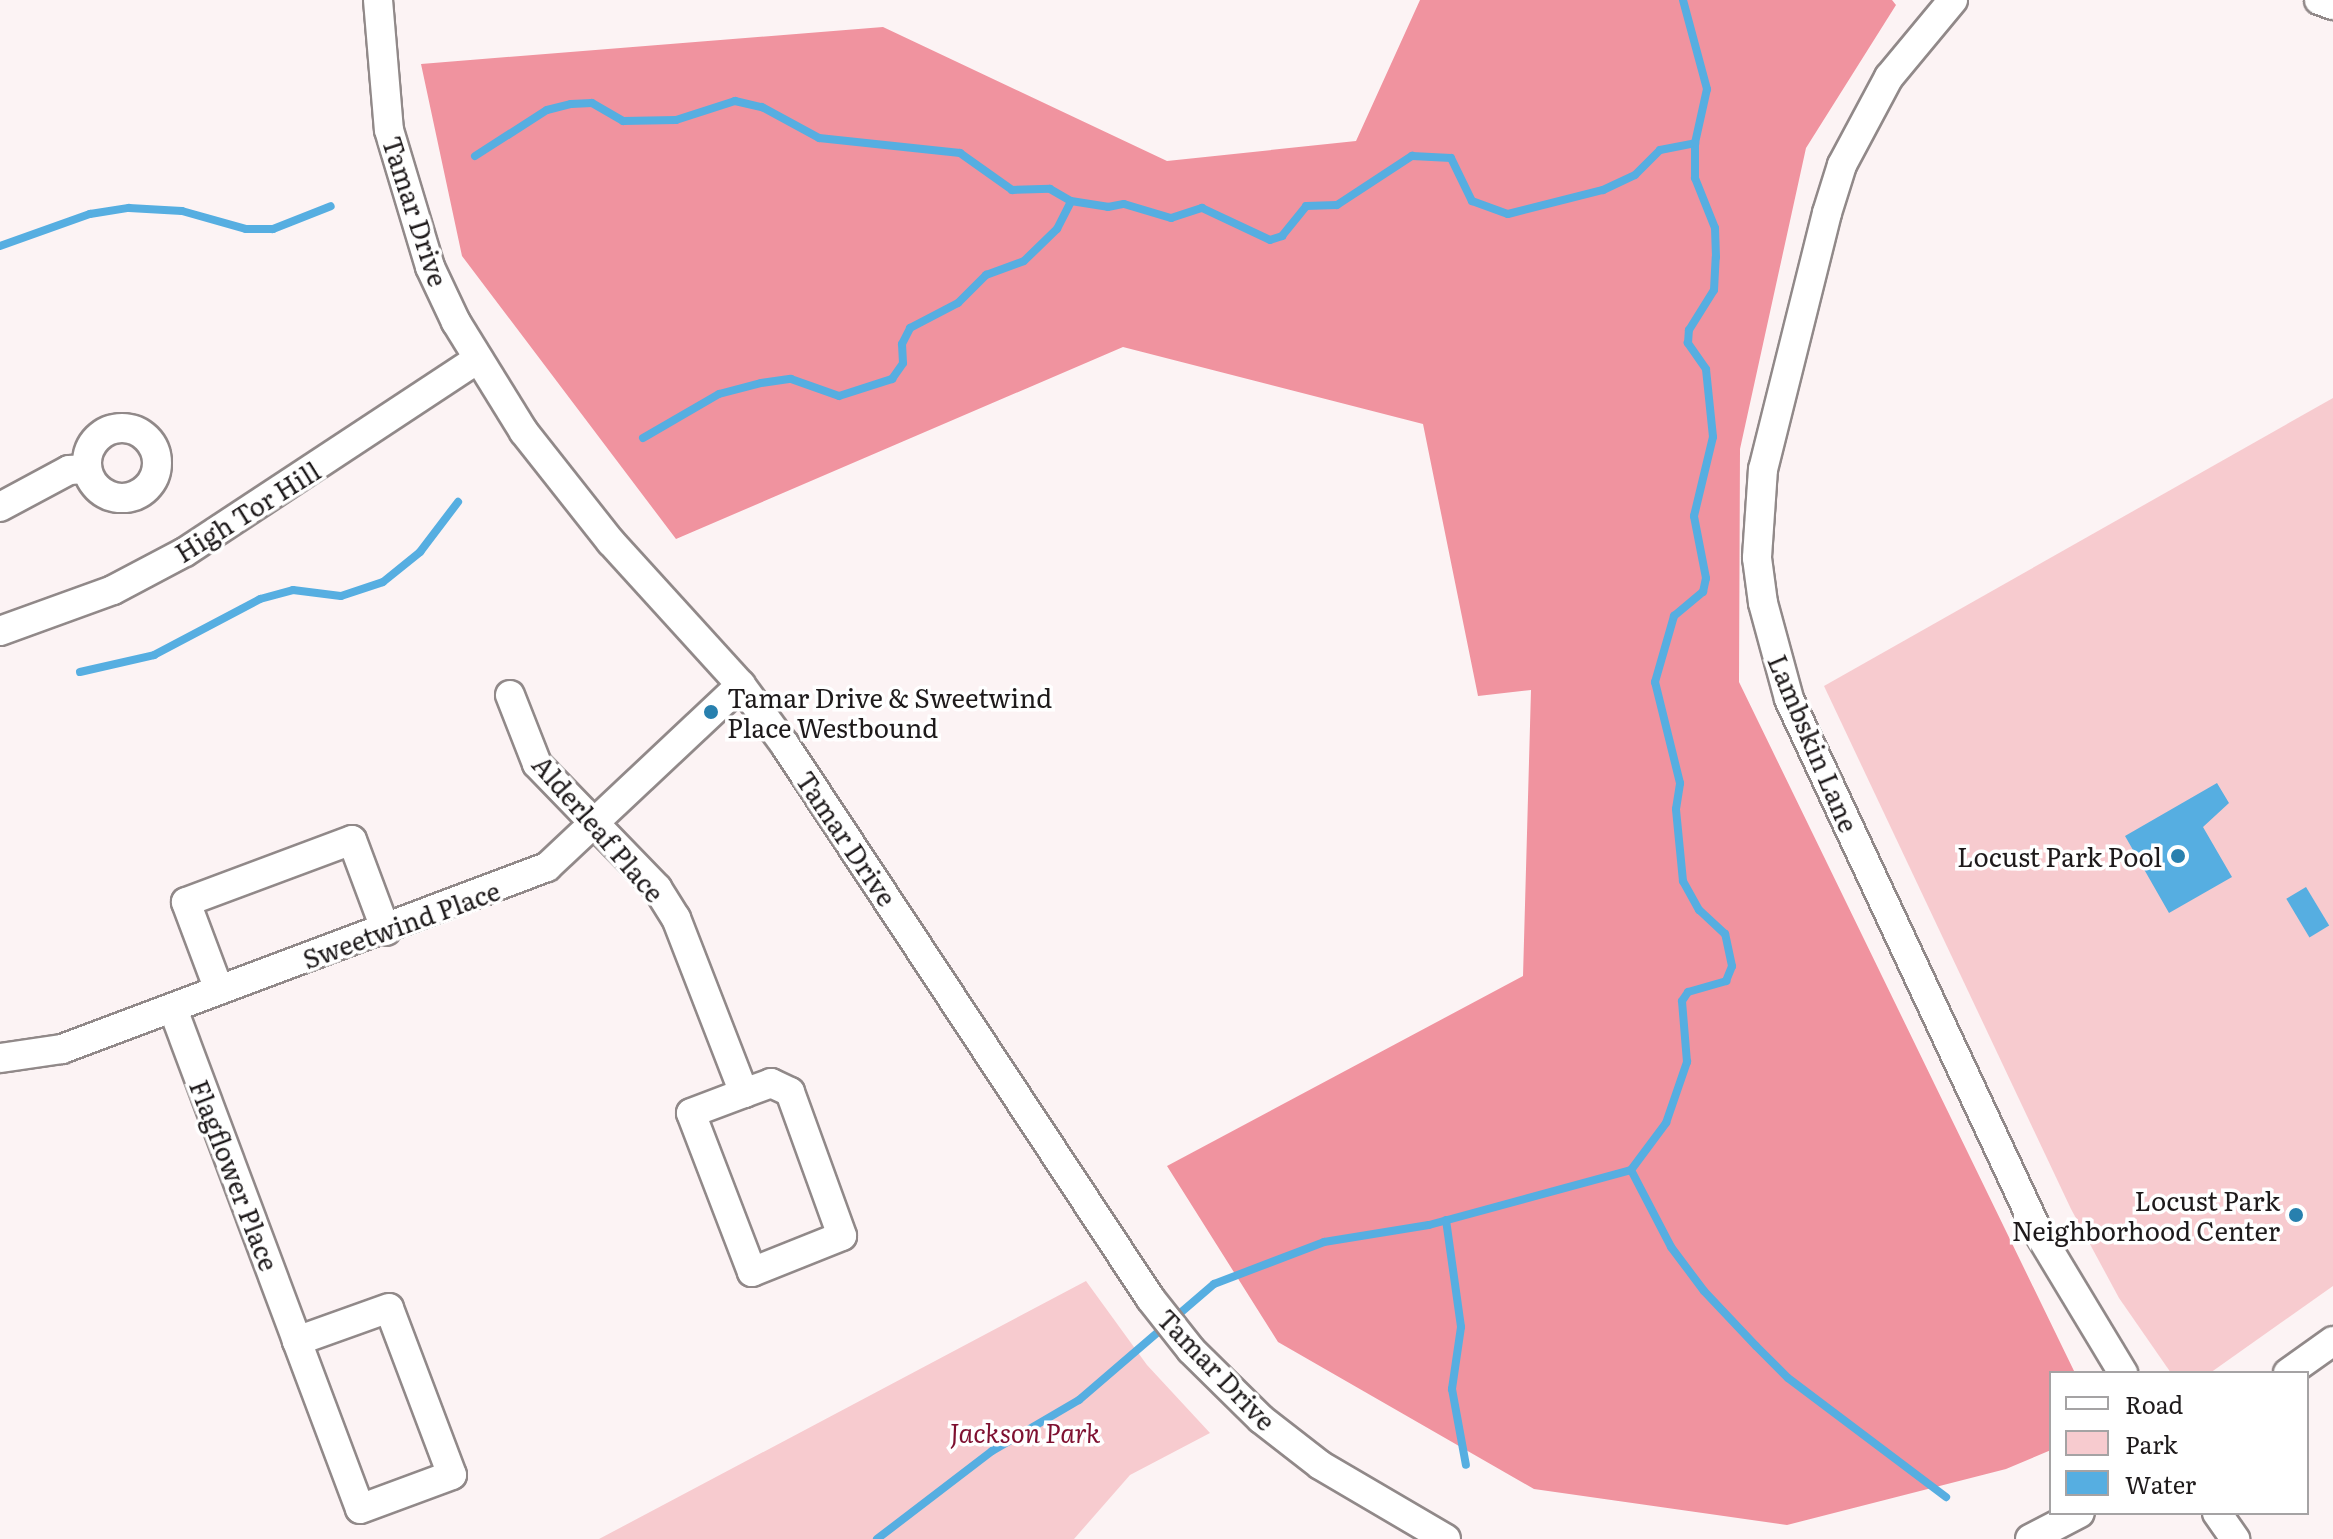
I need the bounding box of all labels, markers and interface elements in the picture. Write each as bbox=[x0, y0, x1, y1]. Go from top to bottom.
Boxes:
street label: Tamar Drive bbox=[377, 132, 455, 290]
street label: High Tor Hill bbox=[169, 454, 325, 568]
street label: Lambskin Lane bbox=[1763, 650, 1865, 836]
place label: Tamar Drive & Sweetwind Place Westbound bbox=[727, 681, 1052, 742]
marker: Tamar Drive & Sweetwind Place Westbound bbox=[702, 703, 720, 721]
street label: Alderleaf Place bbox=[527, 748, 671, 908]
street label: Tamar Drive bbox=[790, 765, 904, 911]
place label: Locust Park Pool bbox=[1957, 840, 2162, 872]
marker: Locust Park Pool bbox=[2169, 847, 2187, 865]
street label: Sweetwind Place bbox=[298, 874, 504, 974]
street label: Flagflower Place bbox=[184, 1075, 286, 1275]
place label: Locust Park Neighborhood Center bbox=[2012, 1184, 2280, 1246]
marker: Locust Park Neighborhood Center bbox=[2287, 1206, 2305, 1224]
street label: Tamar Drive bbox=[1152, 1302, 1282, 1436]
legend bbox=[2049, 1371, 2309, 1515]
text: Road bbox=[2125, 1386, 2183, 1421]
park label: Jackson Park bbox=[950, 1416, 1100, 1448]
text: Park bbox=[2125, 1426, 2178, 1461]
text: Water bbox=[2125, 1466, 2196, 1501]

